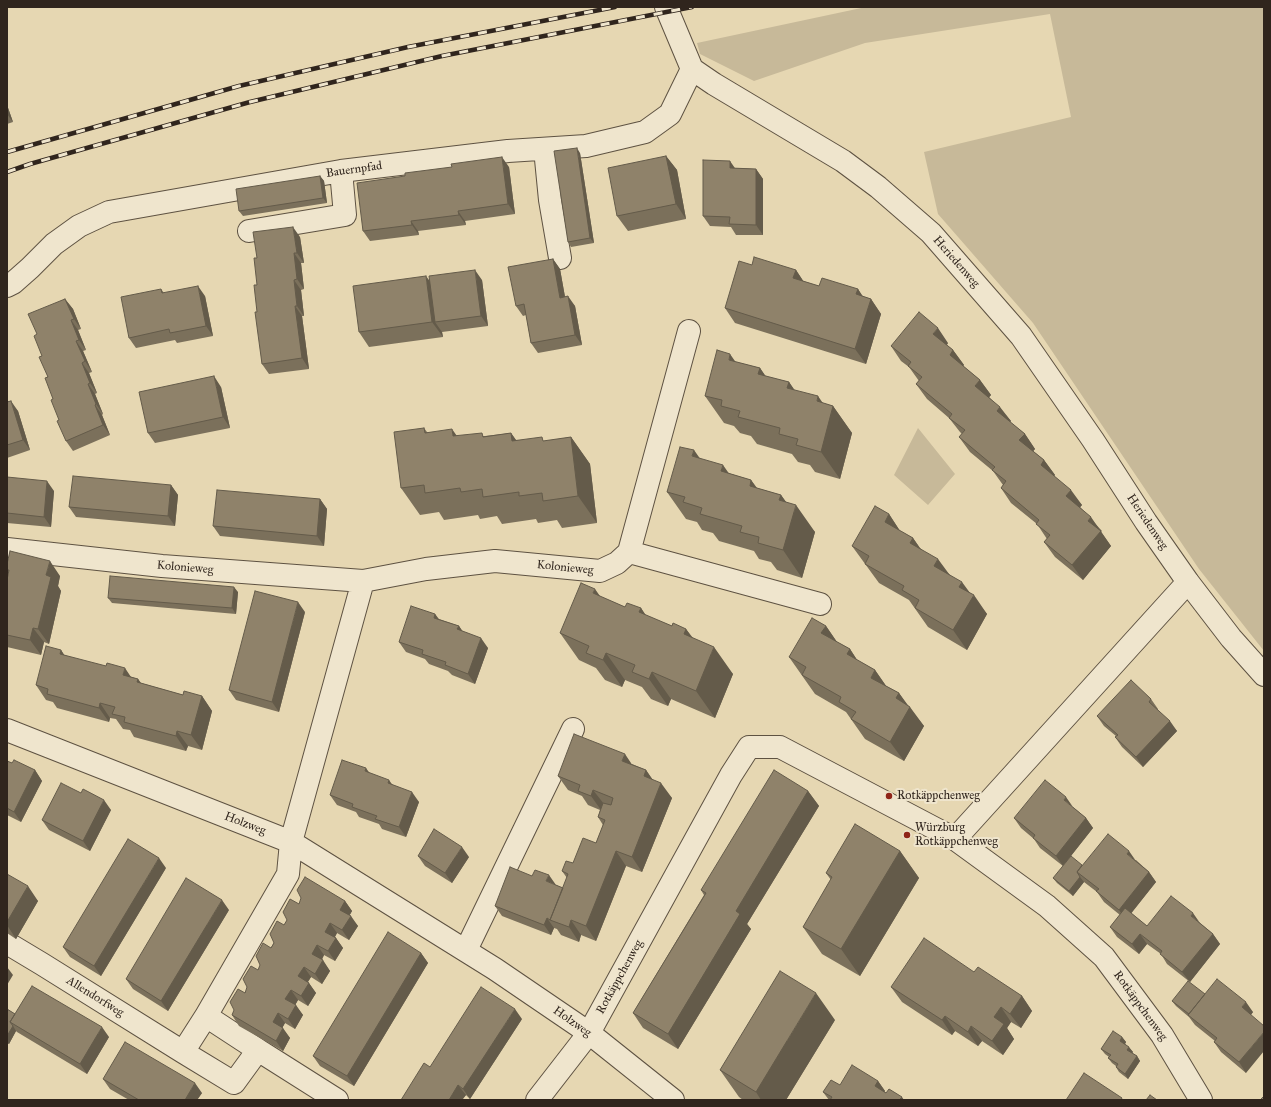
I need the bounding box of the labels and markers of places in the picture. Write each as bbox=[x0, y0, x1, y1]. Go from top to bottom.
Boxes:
place label: Rotkäppchenweg bbox=[897, 789, 980, 803]
marker: Rotkäppchenweg bbox=[884, 791, 894, 801]
place label: Würzburg Rotkäppchenweg bbox=[915, 821, 998, 849]
marker: Würzburg Rotkäppchenweg bbox=[902, 830, 912, 840]

